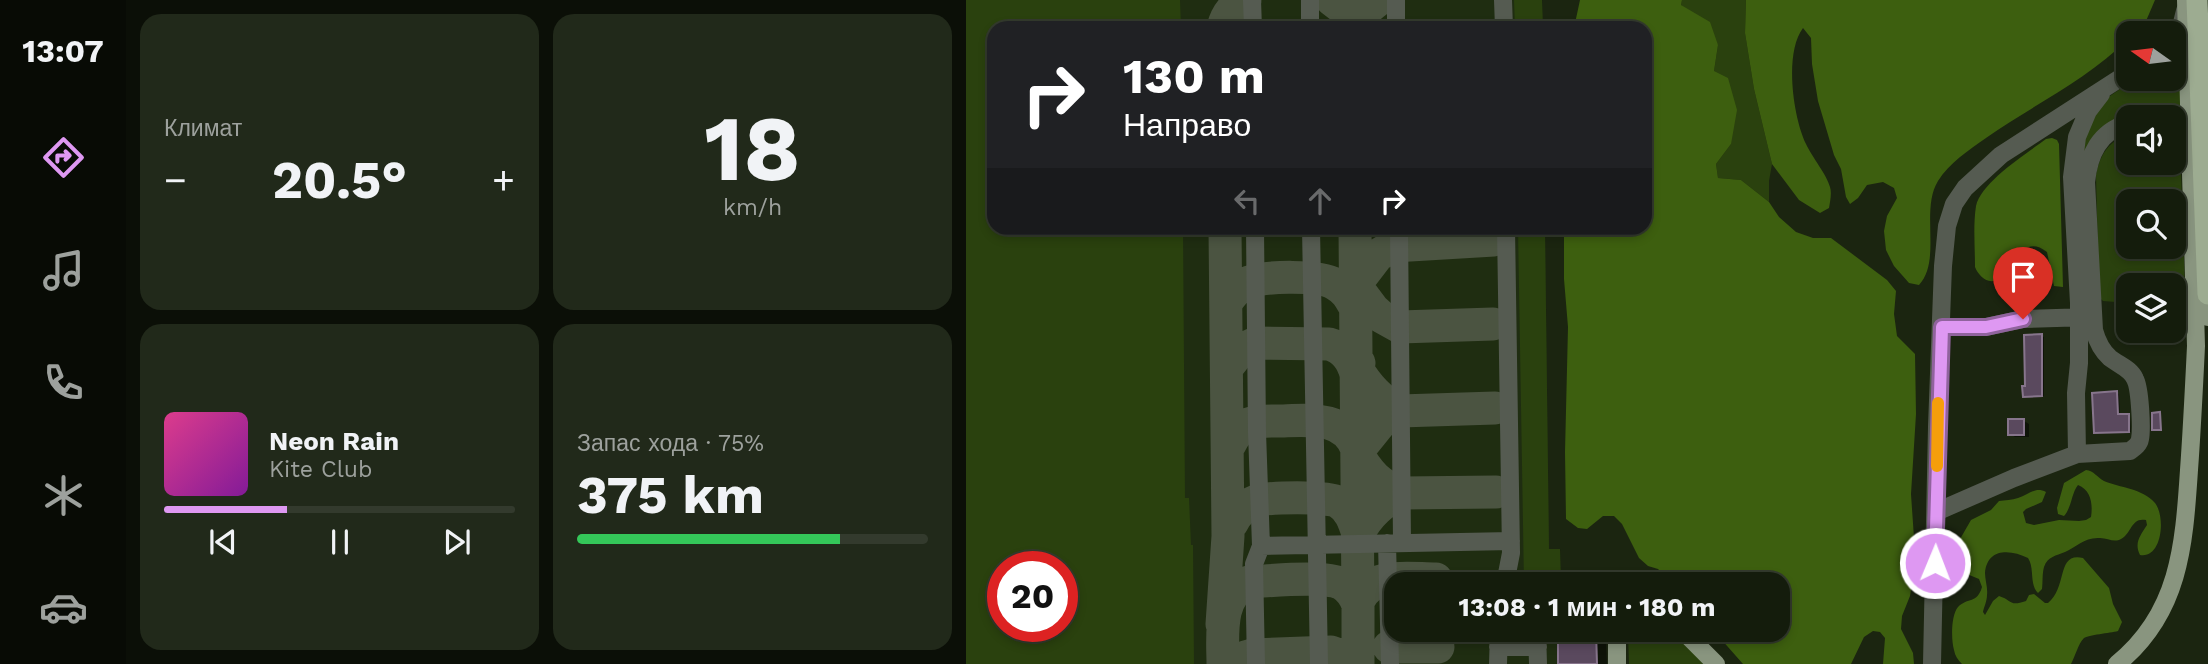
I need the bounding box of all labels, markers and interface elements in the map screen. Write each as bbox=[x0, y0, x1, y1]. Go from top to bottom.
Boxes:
north arrow bbox=[2116, 21, 2186, 91]
map controls bbox=[2116, 21, 2186, 343]
text: 13:07 bbox=[22, 32, 104, 70]
text: 130 m bbox=[1123, 47, 1265, 105]
icon: right bbox=[1008, 49, 1099, 140]
text: 18 bbox=[704, 95, 801, 202]
button: sound bbox=[2116, 105, 2186, 175]
text: Направо bbox=[1123, 106, 1251, 144]
text: Климат bbox=[164, 115, 242, 142]
icon: directions bbox=[39, 133, 88, 182]
text: 20.5° bbox=[272, 150, 407, 211]
text: − bbox=[164, 158, 187, 202]
text: + bbox=[492, 158, 515, 202]
icon: left bbox=[1228, 182, 1266, 220]
icon: ahead bbox=[1301, 182, 1339, 220]
icon: right bbox=[1374, 182, 1412, 220]
button: search bbox=[2116, 189, 2186, 259]
text: km/h bbox=[723, 194, 782, 221]
icon: music bbox=[39, 246, 88, 295]
pin bbox=[1993, 247, 2053, 319]
icon: arrive bbox=[2004, 258, 2042, 296]
button: layers bbox=[2116, 273, 2186, 343]
icon: phone bbox=[39, 358, 88, 407]
text: Neon Rain bbox=[269, 426, 399, 456]
text: Запас хода · 75% bbox=[577, 430, 764, 457]
text: Kite Club bbox=[269, 456, 372, 483]
text: 375 km bbox=[577, 465, 764, 526]
icon: climate bbox=[39, 471, 88, 520]
icon: previous bbox=[204, 523, 242, 561]
icon: pause bbox=[321, 523, 359, 561]
icon: next bbox=[438, 523, 476, 561]
position arrow bbox=[1898, 526, 1972, 600]
speed limit sign: 20 bbox=[987, 551, 1078, 642]
icon: car bbox=[39, 583, 88, 632]
text: 13:08 · 1 мин · 180 m bbox=[1459, 592, 1715, 622]

